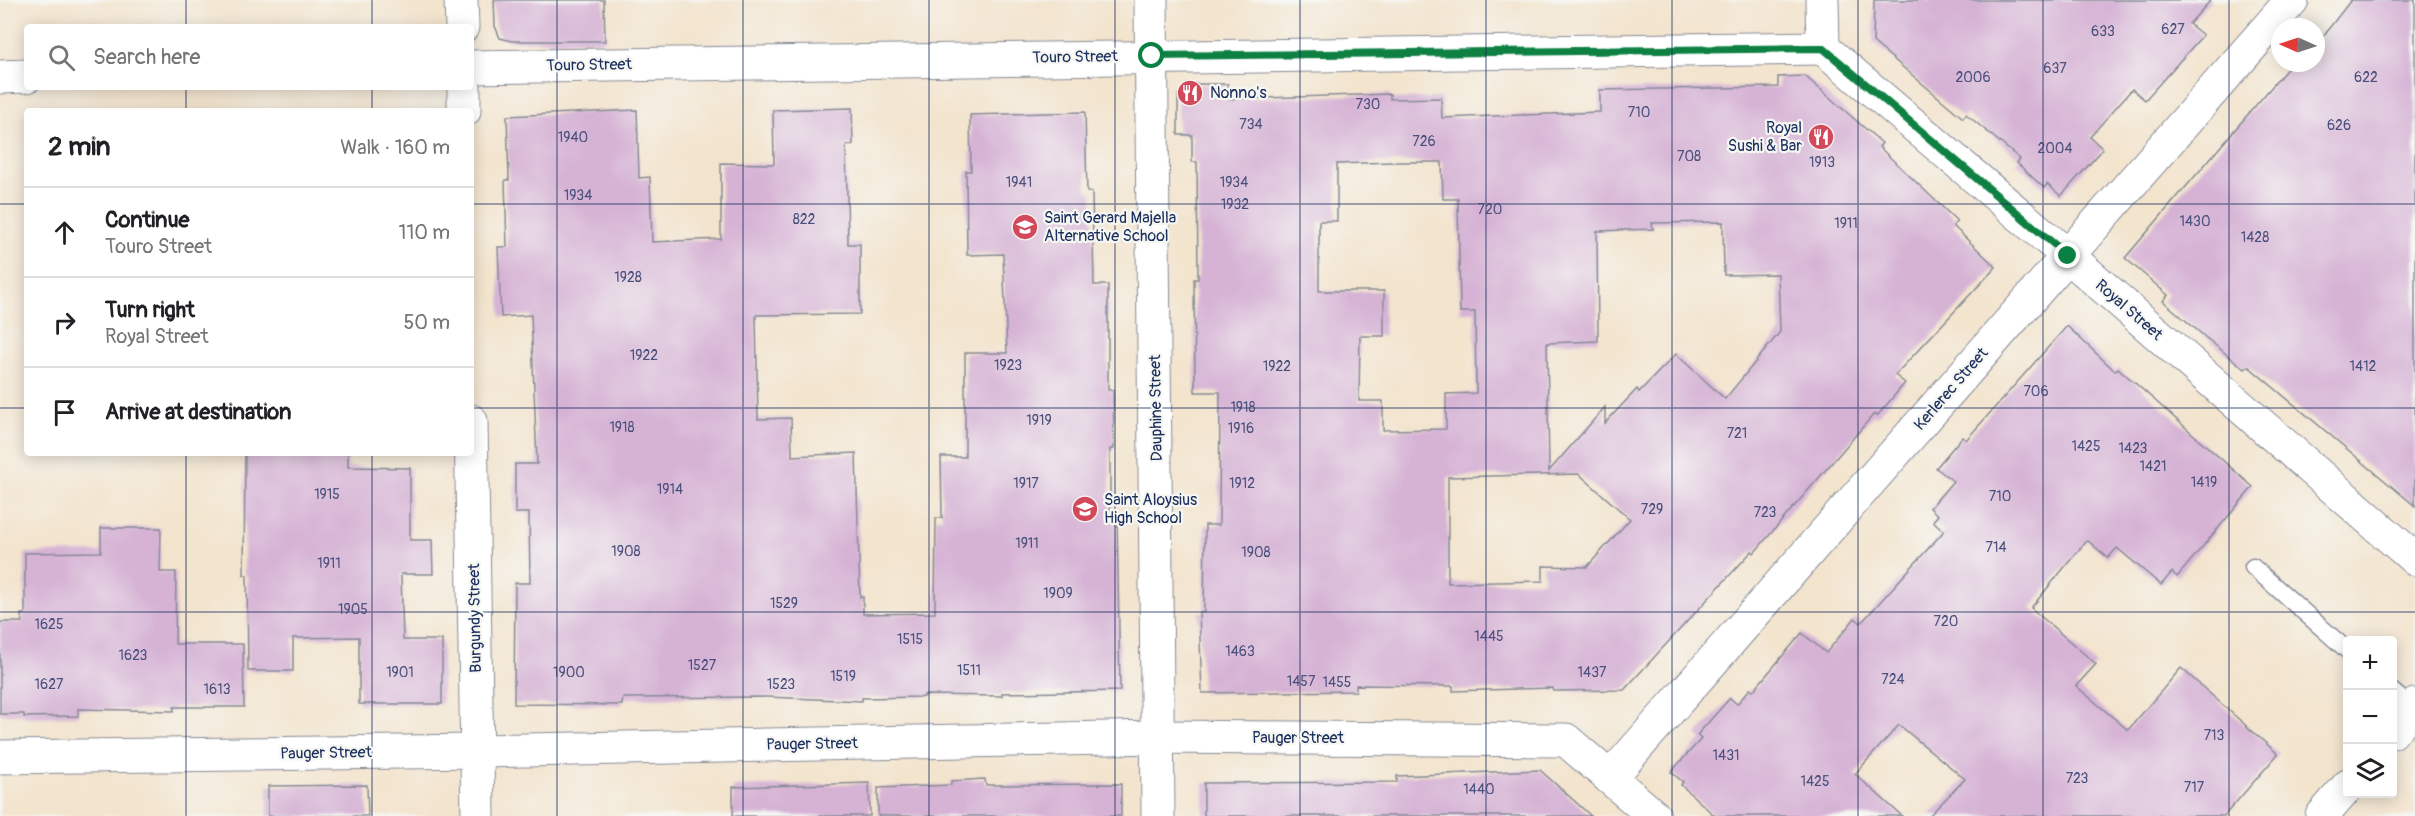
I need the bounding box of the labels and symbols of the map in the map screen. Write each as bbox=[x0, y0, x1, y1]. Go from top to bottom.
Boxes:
north arrow bbox=[2271, 18, 2325, 72]
house number: 627 bbox=[2161, 21, 2185, 38]
house number: 633 bbox=[2091, 23, 2115, 40]
route start bbox=[1138, 42, 1164, 68]
street label: Touro Street bbox=[1032, 46, 1119, 68]
street label: Touro Street bbox=[546, 54, 633, 76]
house number: 637 bbox=[2043, 60, 2067, 77]
house number: 2006 bbox=[1955, 69, 1991, 86]
house number: 622 bbox=[2354, 69, 2378, 86]
restaurant icon: Nonno's bbox=[1175, 78, 1205, 108]
place label: Nonno's bbox=[1210, 83, 1267, 103]
house number: 730 bbox=[1356, 96, 1380, 113]
house number: 710 bbox=[1628, 104, 1650, 121]
house number: 734 bbox=[1239, 116, 1263, 133]
house number: 626 bbox=[2327, 117, 2351, 134]
place label: Royal Sushi & Bar bbox=[1728, 118, 1802, 156]
restaurant icon: Royal Sushi & Bar bbox=[1806, 122, 1836, 152]
house number: 1940 bbox=[558, 129, 588, 146]
house number: 726 bbox=[1412, 133, 1436, 150]
house number: 2004 bbox=[2037, 140, 2073, 157]
house number: 708 bbox=[1677, 148, 1701, 165]
house number: 1913 bbox=[1809, 154, 1835, 171]
house number: 1941 bbox=[1006, 174, 1032, 191]
house number: 1934 bbox=[1220, 174, 1248, 191]
house number: 1934 bbox=[564, 187, 592, 204]
house number: 1932 bbox=[1221, 196, 1249, 213]
house number: 720 bbox=[1478, 201, 1502, 218]
place label: Saint Gerard Majella Alternative School bbox=[1044, 208, 1176, 246]
house number: 822 bbox=[793, 211, 816, 228]
school or university icon: Saint Gerard Majella Alternative School bbox=[1010, 212, 1040, 242]
house number: 1430 bbox=[2180, 213, 2210, 230]
house number: 1911 bbox=[1834, 215, 1858, 232]
house number: 1428 bbox=[2241, 229, 2269, 246]
route end bbox=[2054, 242, 2080, 268]
house number: 1928 bbox=[614, 269, 642, 286]
street label: Royal Street bbox=[2091, 275, 2167, 345]
street label: Kerlerec Street bbox=[1910, 343, 1993, 435]
house number: 1922 bbox=[630, 347, 658, 364]
street label: Dauphine Street bbox=[1145, 354, 1167, 462]
house number: 1923 bbox=[994, 357, 1022, 374]
house number: 1922 bbox=[1263, 358, 1291, 375]
house number: 1412 bbox=[2350, 358, 2377, 375]
house number: 706 bbox=[2023, 383, 2049, 400]
house number: 1918 bbox=[1230, 399, 1256, 416]
house number: 1919 bbox=[1026, 412, 1052, 429]
house number: 1918 bbox=[609, 419, 635, 436]
house number: 1916 bbox=[1228, 420, 1254, 437]
house number: 721 bbox=[1727, 425, 1747, 442]
house number: 1425 bbox=[2071, 438, 2101, 455]
house number: 1423 bbox=[2119, 440, 2148, 457]
house number: 1421 bbox=[2140, 458, 2166, 475]
house number: 1419 bbox=[2191, 474, 2217, 491]
house number: 1917 bbox=[1013, 475, 1039, 492]
house number: 1912 bbox=[1229, 475, 1255, 492]
house number: 1914 bbox=[657, 481, 683, 498]
house number: 1915 bbox=[314, 486, 340, 503]
house number: 710 bbox=[1989, 488, 2011, 505]
place label: Saint Aloysius High School bbox=[1104, 490, 1197, 528]
school or university icon: Saint Aloysius High School bbox=[1070, 494, 1100, 524]
house number: 729 bbox=[1641, 501, 1663, 518]
house number: 723 bbox=[1754, 504, 1776, 521]
house number: 1911 bbox=[1015, 535, 1039, 552]
house number: 714 bbox=[1986, 539, 2007, 556]
house number: 1908 bbox=[611, 543, 641, 560]
house number: 1908 bbox=[1241, 544, 1271, 561]
house number: 1911 bbox=[317, 555, 341, 572]
street label: Burgundy Street bbox=[464, 563, 486, 673]
house number: 1909 bbox=[1043, 585, 1073, 602]
house number: 1529 bbox=[770, 595, 798, 612]
house number: 1905 bbox=[338, 601, 368, 618]
house number: 720 bbox=[1934, 613, 1958, 630]
house number: 1625 bbox=[34, 616, 64, 633]
house number: 1445 bbox=[1474, 628, 1504, 645]
house number: 1515 bbox=[897, 631, 923, 648]
house number: 1463 bbox=[1225, 643, 1255, 660]
house number: 1623 bbox=[119, 647, 148, 664]
house number: 1527 bbox=[688, 657, 717, 674]
house number: 1511 bbox=[957, 662, 981, 679]
house number: 1901 bbox=[386, 664, 414, 681]
house number: 1900 bbox=[553, 664, 585, 681]
house number: 1437 bbox=[1578, 664, 1607, 681]
house number: 1519 bbox=[830, 668, 856, 685]
house number: 724 bbox=[1881, 671, 1905, 688]
house number: 1457 bbox=[1287, 673, 1316, 690]
house number: 1455 bbox=[1323, 674, 1351, 691]
house number: 1627 bbox=[35, 676, 64, 693]
house number: 1523 bbox=[767, 676, 795, 693]
house number: 1613 bbox=[204, 681, 231, 698]
house number: 713 bbox=[2204, 727, 2225, 744]
street label: Pauger Street bbox=[1252, 728, 1344, 748]
street label: Pauger Street bbox=[766, 733, 859, 755]
street label: Pauger Street bbox=[280, 742, 373, 764]
house number: 1431 bbox=[1713, 747, 1739, 764]
house number: 723 bbox=[2066, 770, 2088, 787]
house number: 1425 bbox=[1800, 773, 1830, 790]
house number: 717 bbox=[2184, 779, 2205, 796]
house number: 1440 bbox=[1463, 781, 1495, 798]

